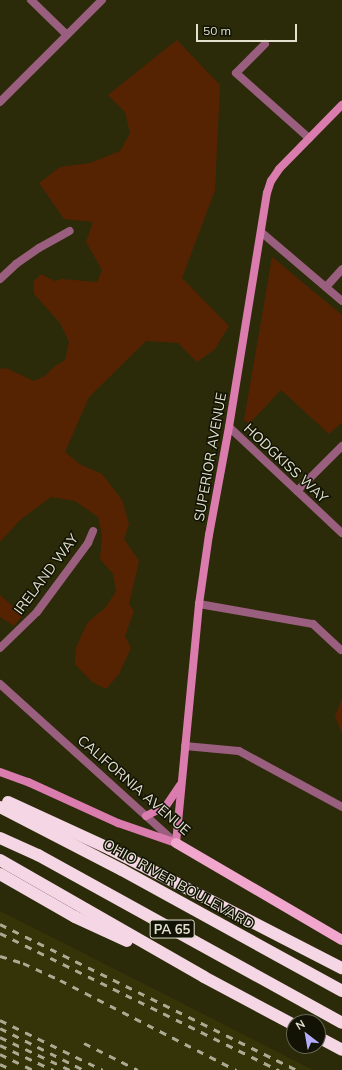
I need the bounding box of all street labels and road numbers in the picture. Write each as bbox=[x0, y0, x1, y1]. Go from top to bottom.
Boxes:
street label: SUPERIOR AVENUE bbox=[190, 391, 230, 523]
street label: HODGKISS WAY bbox=[241, 420, 331, 506]
street label: IRELAND WAY bbox=[10, 530, 82, 618]
street label: CALIFORNIA AVENUE bbox=[74, 732, 194, 838]
street label: OHIO RIVER BOULEVARD bbox=[101, 835, 257, 933]
road number: PA 65 bbox=[149, 918, 195, 940]

